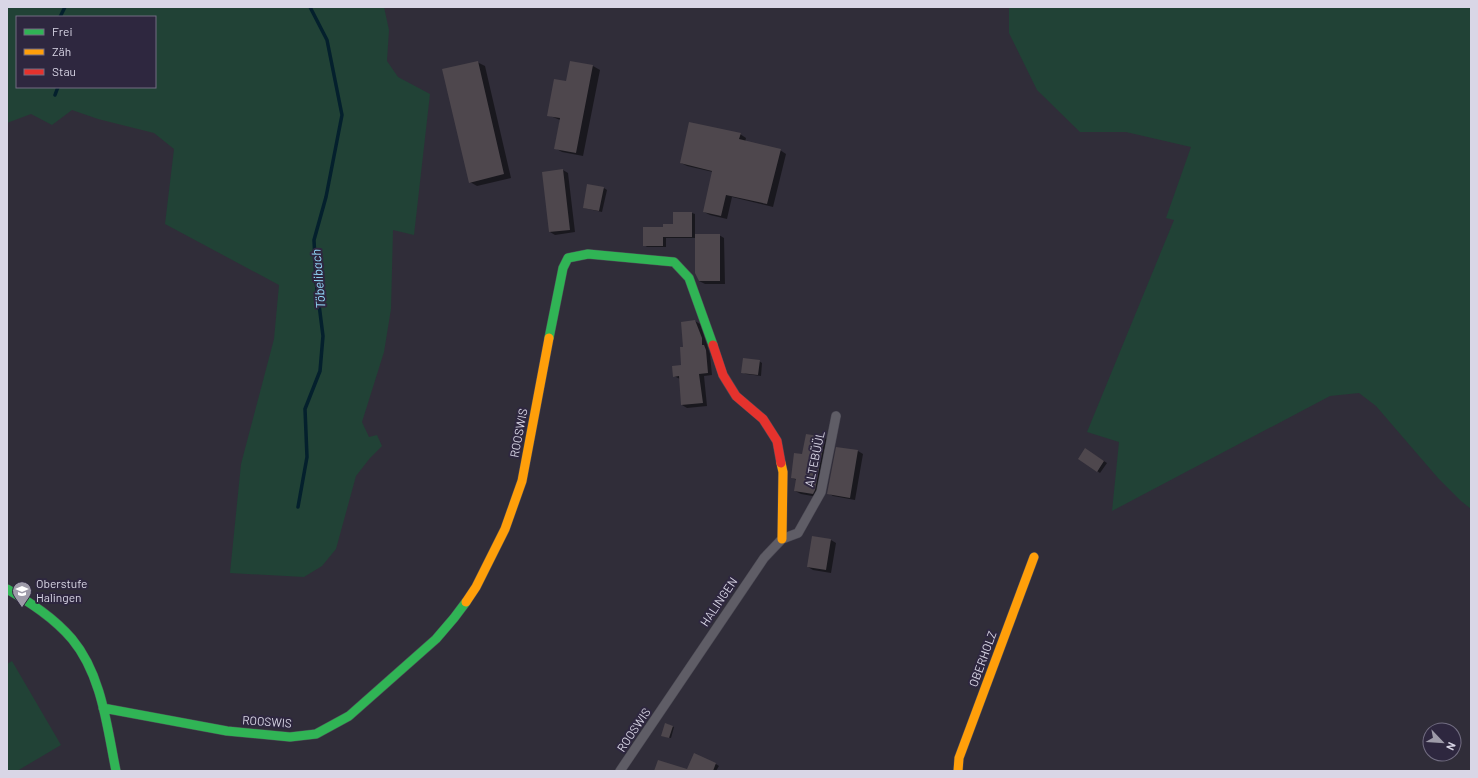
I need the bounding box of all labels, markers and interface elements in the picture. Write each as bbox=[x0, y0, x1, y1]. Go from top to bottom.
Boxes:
legend bbox=[16, 16, 156, 88]
text: Frei bbox=[52, 24, 72, 38]
text: Zäh bbox=[52, 44, 71, 58]
text: Stau bbox=[52, 64, 76, 78]
water label: Töbelibach bbox=[307, 248, 329, 309]
street label: ROOSWIS bbox=[506, 407, 530, 459]
street label: ALTEBÜÜL bbox=[801, 429, 827, 488]
street label: HALINGEN bbox=[697, 574, 740, 629]
place label: Oberstufe Halingen bbox=[36, 576, 87, 604]
school or university icon: Oberstufe Halingen bbox=[11, 580, 33, 608]
street label: OBERHOLZ bbox=[966, 629, 999, 688]
street label: ROOSWIS bbox=[613, 705, 653, 754]
street label: ROOSWIS bbox=[242, 712, 292, 730]
north arrow bbox=[1422, 722, 1462, 762]
text: N bbox=[1444, 740, 1459, 753]

